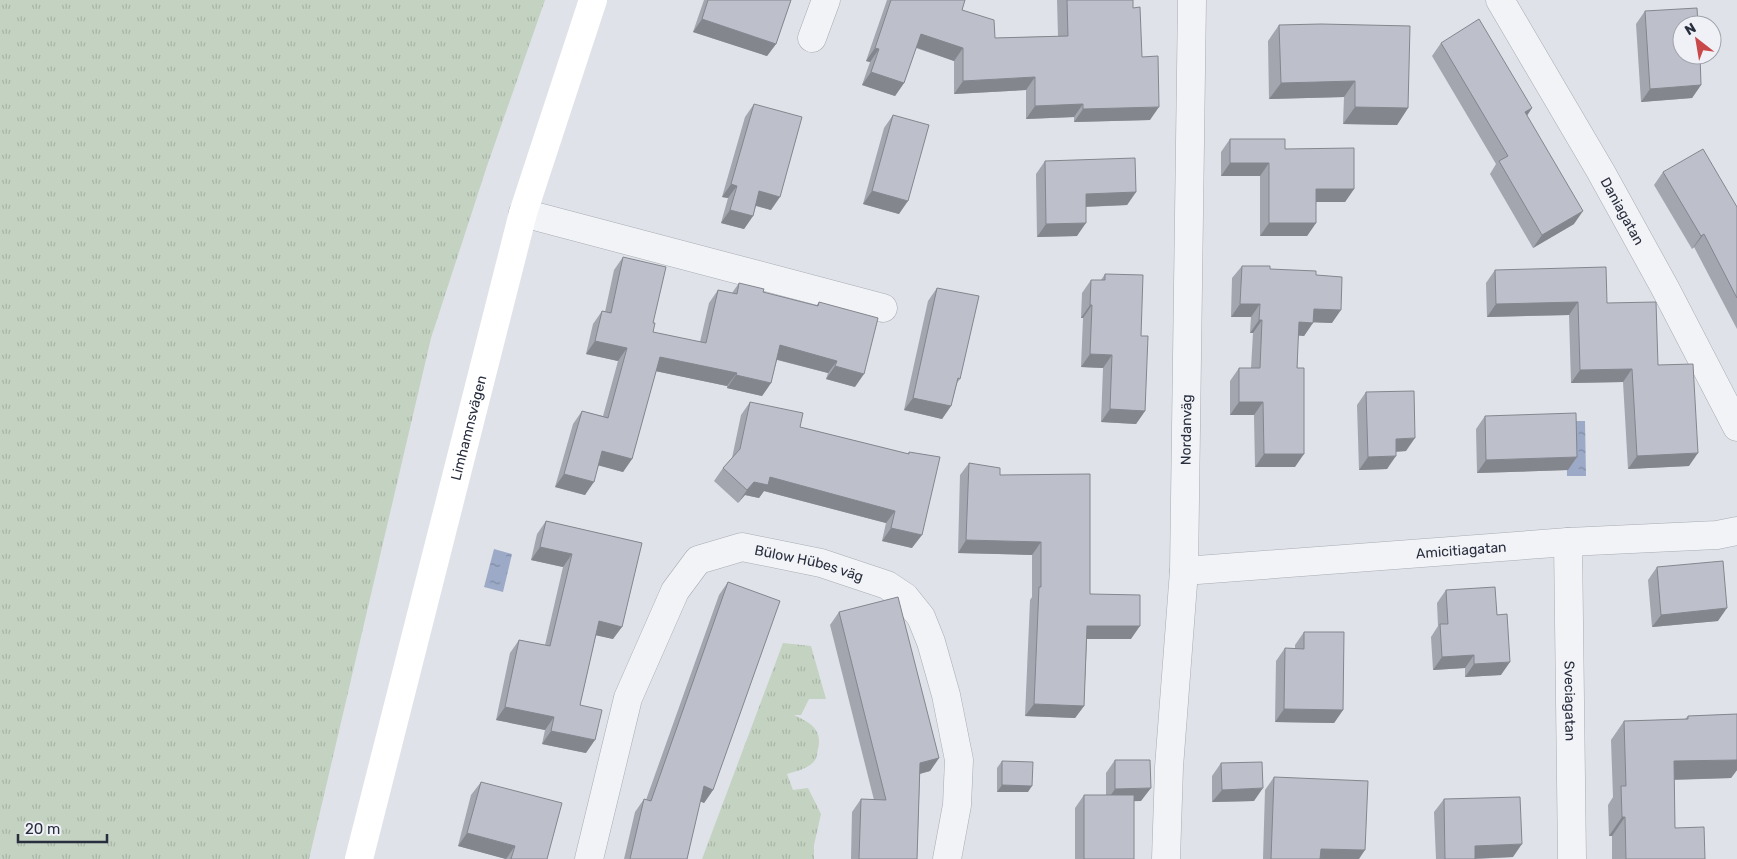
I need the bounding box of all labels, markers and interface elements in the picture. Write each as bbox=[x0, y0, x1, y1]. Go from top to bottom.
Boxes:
north arrow bbox=[1672, 15, 1722, 65]
text: N bbox=[1682, 19, 1699, 39]
street label: Daniagatan bbox=[1597, 174, 1648, 248]
street label: Limhamnsvägen bbox=[447, 373, 490, 482]
street label: Nordanväg bbox=[1177, 394, 1195, 465]
street label: Amicitiagatan bbox=[1415, 539, 1507, 562]
street label: Bülow Hübes väg bbox=[753, 542, 866, 586]
street label: Sveciagatan bbox=[1560, 661, 1579, 741]
scale bar bbox=[18, 812, 106, 844]
text: 20 m bbox=[25, 820, 60, 838]

